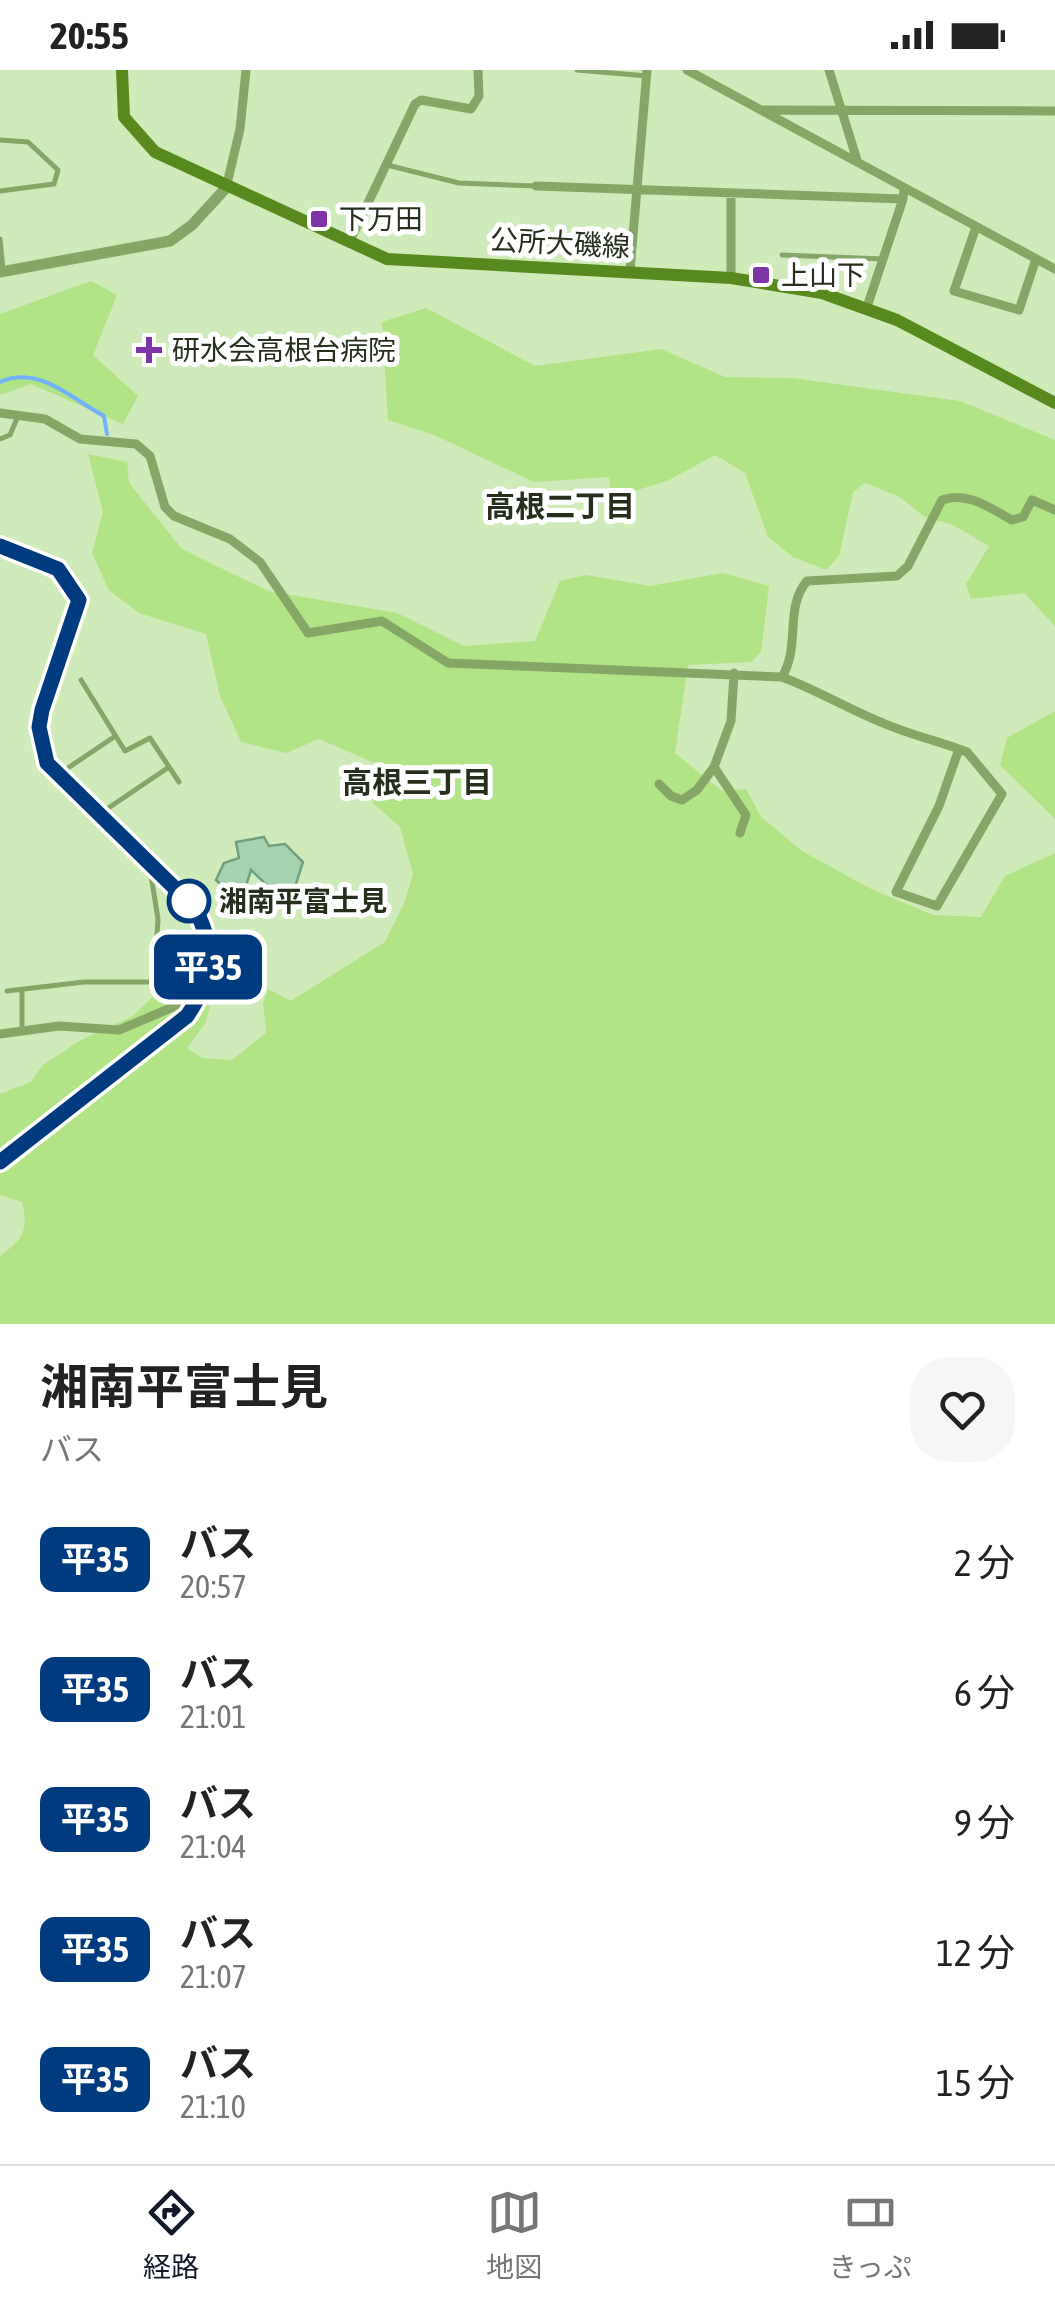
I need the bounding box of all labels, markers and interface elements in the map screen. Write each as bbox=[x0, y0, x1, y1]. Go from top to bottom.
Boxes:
text: 20:55 bbox=[50, 14, 129, 57]
place label: 下万田 bbox=[339, 203, 423, 235]
marker: 下万田 bbox=[308, 208, 330, 230]
street label: 公所大磯線 bbox=[489, 223, 631, 263]
place label: 上山下 bbox=[781, 259, 865, 291]
marker: 上山下 bbox=[750, 264, 772, 286]
place label: 研水会高根台病院 bbox=[172, 334, 396, 366]
marker: 研水会高根台病院 bbox=[136, 337, 162, 363]
district label: 高根二丁目 bbox=[485, 489, 635, 523]
district label: 高根三丁目 bbox=[342, 765, 492, 799]
marker: 湘南平富士見 bbox=[168, 880, 210, 922]
place label: 湘南平富士見 bbox=[219, 885, 387, 917]
line badge: 平35 bbox=[150, 934, 266, 1000]
text: 平35 bbox=[174, 947, 242, 987]
button: heart bbox=[910, 1357, 1015, 1462]
text: 湘南平富士見 bbox=[40, 1359, 328, 1414]
text: バス bbox=[40, 1431, 104, 1468]
text: バス bbox=[180, 1522, 256, 1565]
text: 平35 bbox=[61, 1539, 129, 1579]
text: 2 分 bbox=[954, 1541, 1015, 1584]
text: 20:57 bbox=[180, 1568, 247, 1605]
text: バス bbox=[180, 1652, 256, 1695]
text: 平35 bbox=[61, 1669, 129, 1709]
text: 6 分 bbox=[954, 1671, 1015, 1714]
text: 21:01 bbox=[180, 1698, 247, 1735]
text: バス bbox=[180, 1782, 256, 1825]
text: 平35 bbox=[61, 1799, 129, 1839]
text: 9 分 bbox=[954, 1801, 1015, 1844]
text: 21:04 bbox=[180, 1828, 247, 1865]
text: バス bbox=[180, 1912, 256, 1955]
text: 平35 bbox=[61, 1929, 129, 1969]
text: 12 分 bbox=[936, 1931, 1015, 1974]
text: 21:07 bbox=[180, 1958, 247, 1995]
text: バス bbox=[180, 2042, 256, 2085]
text: 平35 bbox=[61, 2059, 129, 2099]
text: 15 分 bbox=[936, 2061, 1015, 2104]
text: 21:10 bbox=[180, 2088, 246, 2125]
tab: 経路 bbox=[143, 2185, 199, 2285]
tab: 地図 bbox=[486, 2185, 542, 2285]
tab: きっぷ bbox=[829, 2185, 912, 2285]

